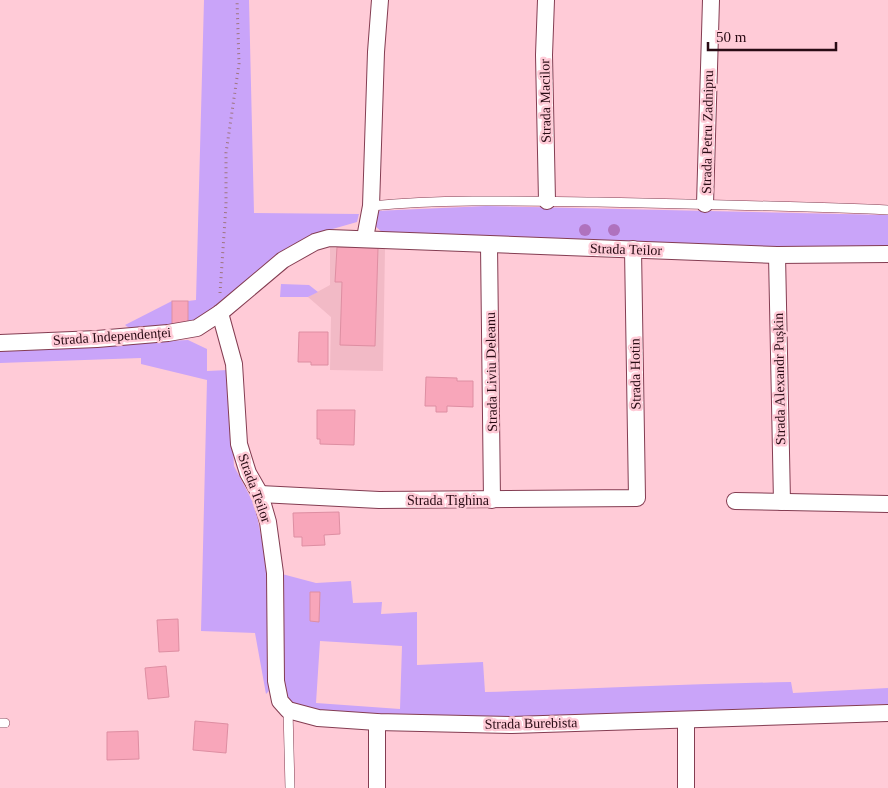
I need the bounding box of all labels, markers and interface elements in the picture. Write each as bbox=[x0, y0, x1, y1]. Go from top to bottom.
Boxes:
scale bar bbox=[708, 20, 836, 52]
text: 50 m bbox=[716, 29, 747, 45]
street label: Strada Macilor bbox=[537, 59, 554, 143]
street label: Strada Petru Zadnipru bbox=[699, 70, 716, 194]
street label: Strada Teilor bbox=[590, 241, 663, 258]
street label: Strada Liviu Deleanu bbox=[483, 312, 500, 432]
street label: Strada Alexandr Pușkin bbox=[771, 313, 789, 445]
street label: Strada Independenței bbox=[52, 325, 172, 349]
street label: Strada Hotin bbox=[627, 338, 644, 410]
street label: Strada Teilor bbox=[235, 452, 274, 525]
street label: Strada Tighina bbox=[407, 493, 490, 508]
street label: Strada Burebista bbox=[484, 715, 578, 732]

